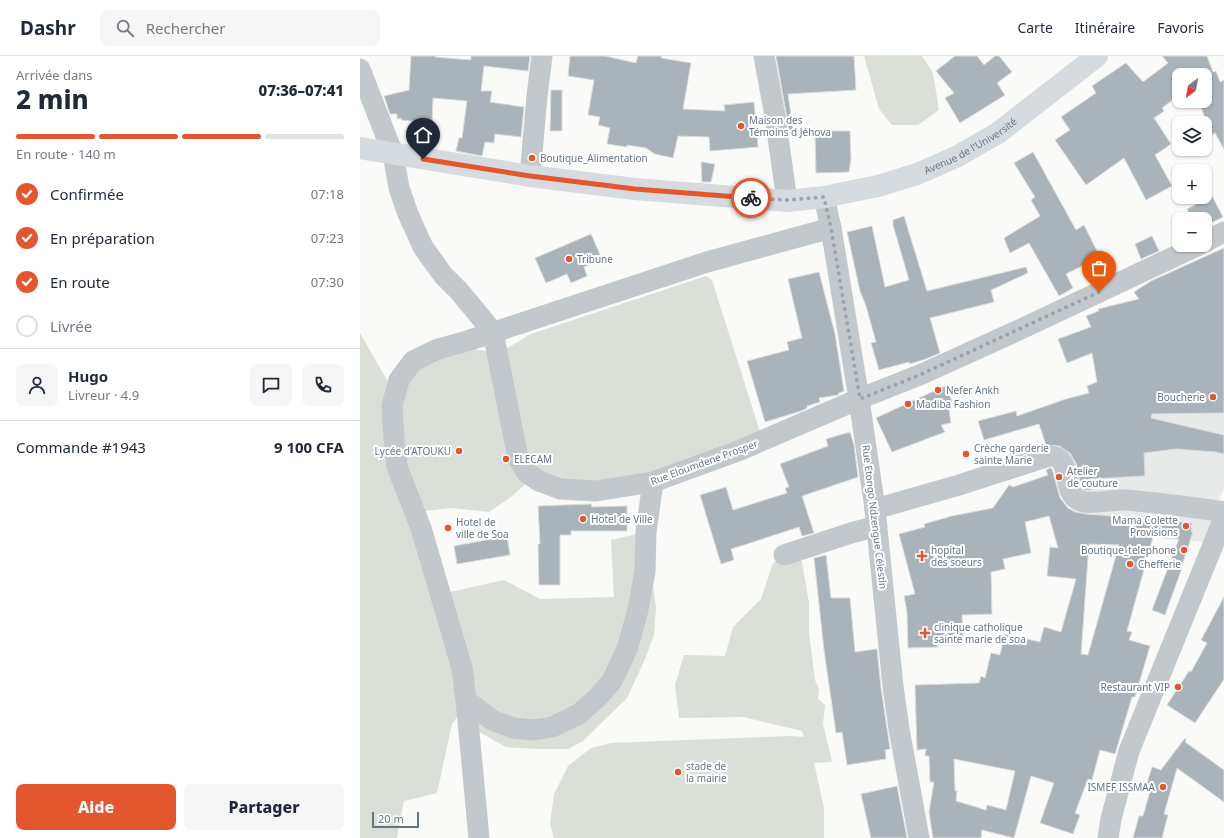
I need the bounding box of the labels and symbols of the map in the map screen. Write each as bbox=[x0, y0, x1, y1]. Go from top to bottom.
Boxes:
north arrow bbox=[1172, 68, 1212, 108]
place label: Maison des Témoins d Jéhova bbox=[749, 113, 831, 139]
street label: Avenue de l'Université bbox=[922, 114, 1020, 177]
pin bbox=[406, 118, 440, 159]
marker: Maison des Témoins d Jéhova bbox=[736, 121, 746, 131]
place label: Boutique_Alimentation bbox=[540, 151, 648, 165]
marker: Boutique_Alimentation bbox=[527, 153, 537, 163]
courier bbox=[731, 178, 771, 218]
pin bbox=[1082, 251, 1116, 292]
place label: Tribune bbox=[577, 252, 613, 266]
marker: Tribune bbox=[564, 254, 574, 264]
place label: Nefer Ankh bbox=[946, 383, 999, 397]
marker: Nefer Ankh bbox=[933, 385, 943, 395]
place label: Boucherie bbox=[1157, 390, 1205, 404]
marker: Boucherie bbox=[1208, 392, 1218, 402]
place label: Madiba Fashion bbox=[916, 397, 990, 411]
marker: Madiba Fashion bbox=[903, 399, 913, 409]
street label: Rue Eloumdene Prosper bbox=[648, 436, 760, 488]
place label: Crèche garderie sainte Marie bbox=[974, 441, 1049, 467]
place label: Lycée d'ATOUKU bbox=[375, 444, 451, 458]
street label: Rue Etongo Ndzengue Célestin bbox=[859, 444, 891, 590]
marker: Lycée d'ATOUKU bbox=[454, 446, 464, 456]
marker: Crèche garderie sainte Marie bbox=[961, 449, 971, 459]
place label: ELECAM bbox=[514, 452, 552, 466]
marker: ELECAM bbox=[501, 454, 511, 464]
place label: Atelier de couture bbox=[1067, 464, 1118, 490]
marker: Atelier de couture bbox=[1054, 472, 1064, 482]
place label: Hotel de Ville bbox=[591, 512, 653, 526]
place label: Mama Colette Provisions bbox=[1112, 513, 1178, 539]
marker: Hotel de Ville bbox=[578, 514, 588, 524]
place label: Hotel de ville de Soa bbox=[456, 515, 509, 541]
marker: Mama Colette Provisions bbox=[1181, 521, 1191, 531]
marker: Hotel de ville de Soa bbox=[443, 523, 453, 533]
place label: hopital des soeurs bbox=[931, 543, 982, 569]
place label: Boutique_telephone bbox=[1081, 543, 1176, 557]
marker: Boutique_telephone bbox=[1179, 545, 1189, 555]
marker: hopital des soeurs bbox=[916, 550, 928, 562]
place label: Chefferie bbox=[1138, 557, 1181, 571]
marker: Chefferie bbox=[1125, 559, 1135, 569]
place label: clinique catholique sainte marie de soa bbox=[934, 620, 1026, 646]
marker: clinique catholique sainte marie de soa bbox=[919, 627, 931, 639]
place label: Restaurant VIP bbox=[1101, 680, 1170, 694]
marker: Restaurant VIP bbox=[1173, 682, 1183, 692]
place label: stade de la mairie bbox=[686, 759, 727, 785]
marker: stade de la mairie bbox=[673, 767, 683, 777]
place label: ISMEF ISSMAA bbox=[1087, 780, 1156, 794]
marker: ISMEF ISSMAA bbox=[1158, 782, 1168, 792]
scale bar bbox=[372, 810, 419, 829]

